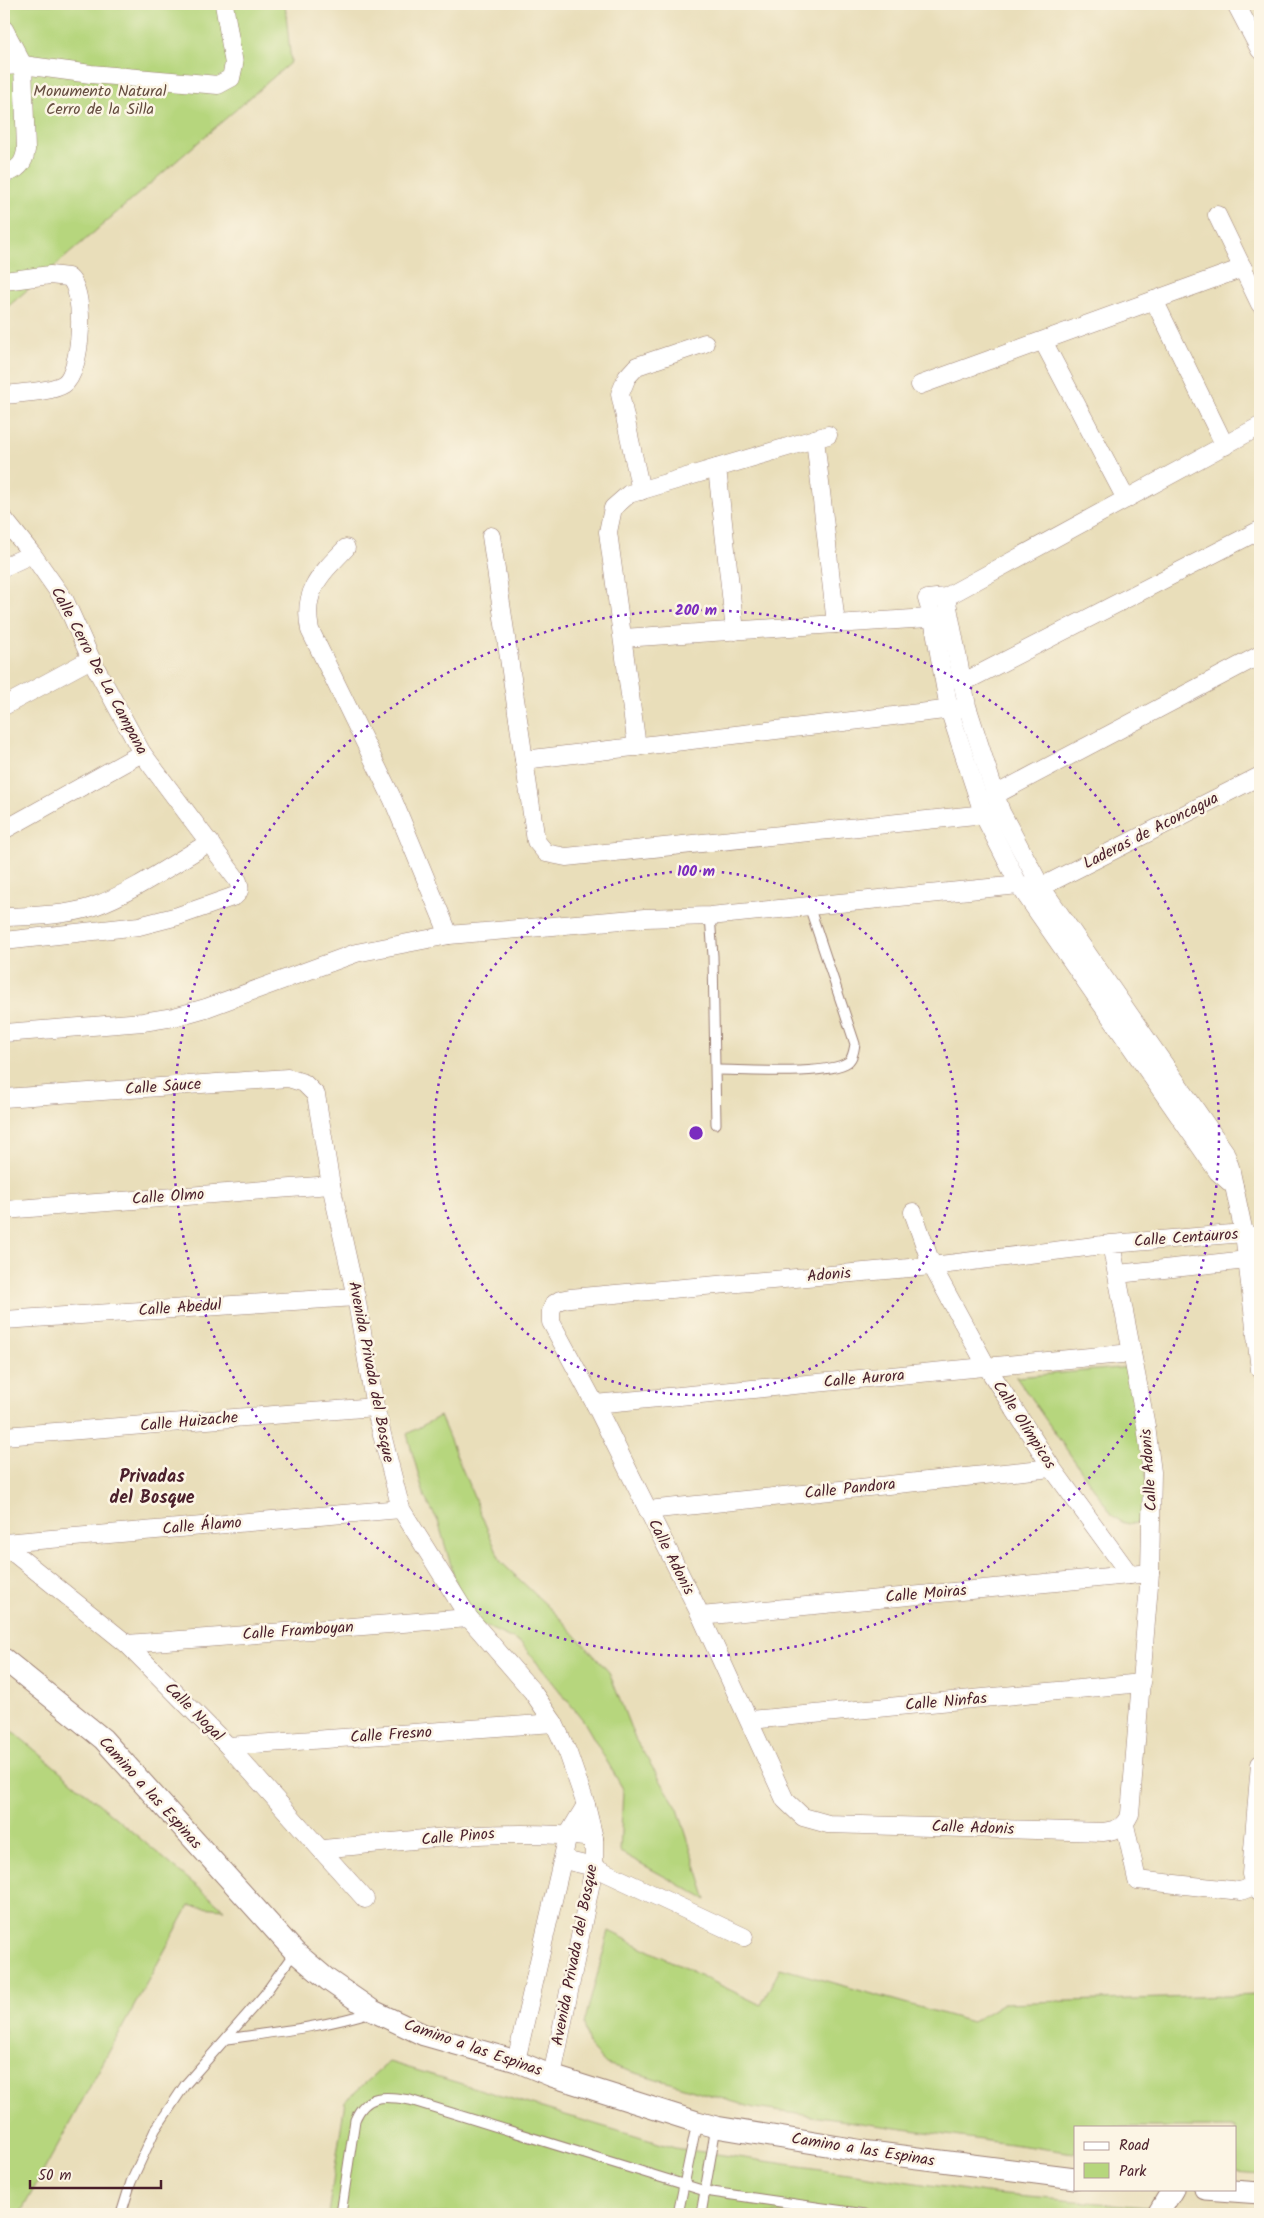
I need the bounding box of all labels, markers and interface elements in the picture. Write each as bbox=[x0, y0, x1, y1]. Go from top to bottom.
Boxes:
park label: Monumento Natural Cerro de la Silla bbox=[33, 79, 167, 122]
street label: Calle Cerro De La Campana bbox=[44, 582, 154, 760]
text: 200 m bbox=[675, 599, 717, 623]
street label: Laderas de Aconcagua bbox=[1079, 786, 1223, 876]
text: 100 m bbox=[677, 860, 715, 884]
street label: Calle Sauce bbox=[124, 1072, 202, 1102]
centre of rings bbox=[687, 1124, 705, 1142]
street label: Calle Olmo bbox=[131, 1182, 205, 1212]
street label: Calle Centauros bbox=[1133, 1222, 1239, 1254]
street label: Adonis bbox=[806, 1261, 852, 1289]
street label: Avenida Privada del Bosque bbox=[341, 1279, 401, 1465]
street label: Calle Abedul bbox=[137, 1293, 223, 1323]
street label: Calle Aurora bbox=[822, 1363, 906, 1395]
street label: Calle Olímpicos bbox=[986, 1376, 1062, 1475]
street label: Calle Huizache bbox=[139, 1405, 239, 1439]
street label: Calle Adonis bbox=[1134, 1428, 1164, 1512]
district label: Privadas del Bosque bbox=[110, 1463, 195, 1513]
street label: Calle Pandora bbox=[803, 1472, 897, 1506]
street label: Calle Álamo bbox=[161, 1510, 243, 1542]
street label: Calle Adonis bbox=[641, 1515, 701, 1600]
street label: Calle Moiras bbox=[884, 1578, 968, 1610]
street label: Calle Framboyan bbox=[241, 1615, 355, 1647]
street label: Calle Nogal bbox=[158, 1676, 230, 1748]
street label: Calle Ninfas bbox=[904, 1686, 988, 1718]
street label: Calle Fresno bbox=[349, 1720, 433, 1750]
street label: Camino a las Espinas bbox=[92, 1731, 208, 1855]
street label: Calle Adonis bbox=[931, 1814, 1015, 1842]
street label: Calle Pinos bbox=[420, 1821, 496, 1853]
street label: Avenida Privada del Bosque bbox=[545, 1862, 605, 2048]
street label: Camino a las Espinas bbox=[400, 2013, 546, 2083]
street label: Camino a las Espinas bbox=[789, 2126, 937, 2174]
legend bbox=[1074, 2126, 1236, 2190]
text: Road bbox=[1119, 2134, 1150, 2158]
scale bar bbox=[30, 2158, 161, 2190]
text: Park bbox=[1119, 2160, 1147, 2184]
text: 50 m bbox=[38, 2164, 72, 2188]

